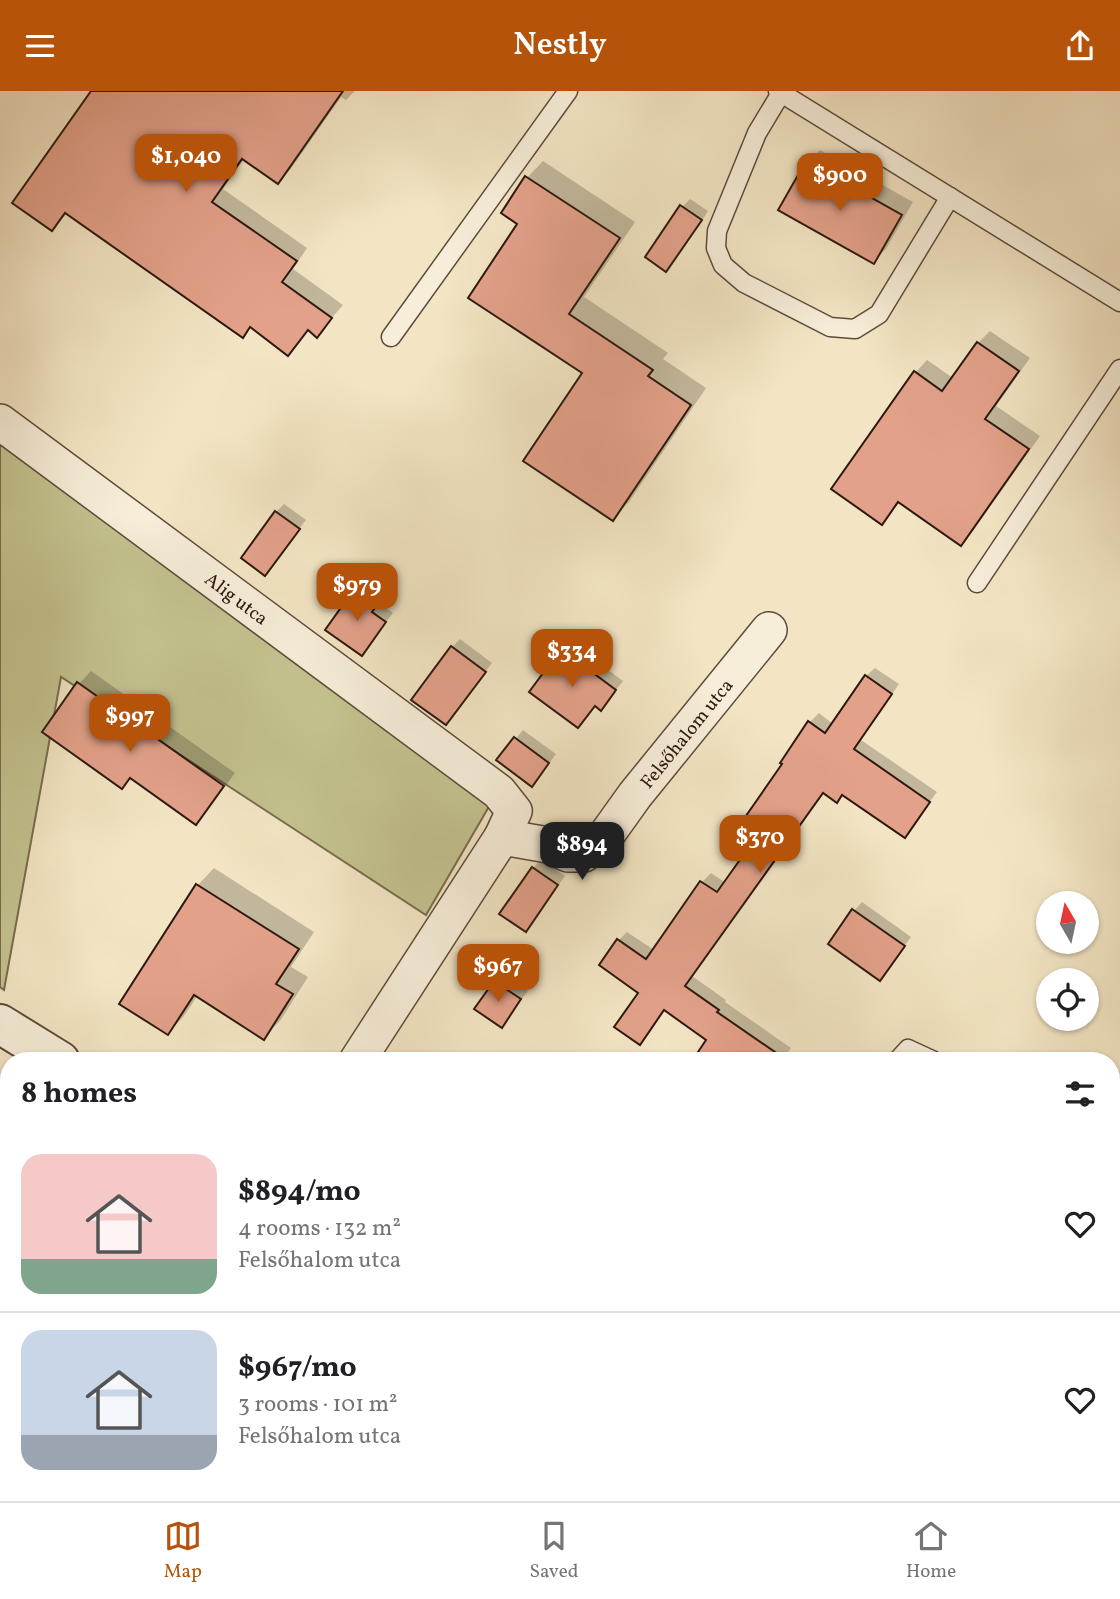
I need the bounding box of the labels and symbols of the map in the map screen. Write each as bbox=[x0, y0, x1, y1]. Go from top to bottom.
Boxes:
pin: $1,040 bbox=[129, 134, 243, 194]
pin: $900 bbox=[799, 153, 881, 213]
pin: $979 bbox=[316, 563, 398, 623]
street label: Alig utca bbox=[199, 567, 273, 632]
pin: $334 bbox=[531, 629, 613, 689]
street label: Felsőhalom utca bbox=[635, 674, 740, 795]
pin: $997 bbox=[89, 695, 171, 754]
pin: $370 bbox=[719, 815, 801, 875]
pin: $894 bbox=[541, 823, 623, 882]
north arrow bbox=[1036, 891, 1099, 954]
pin: $967 bbox=[457, 944, 539, 1004]

